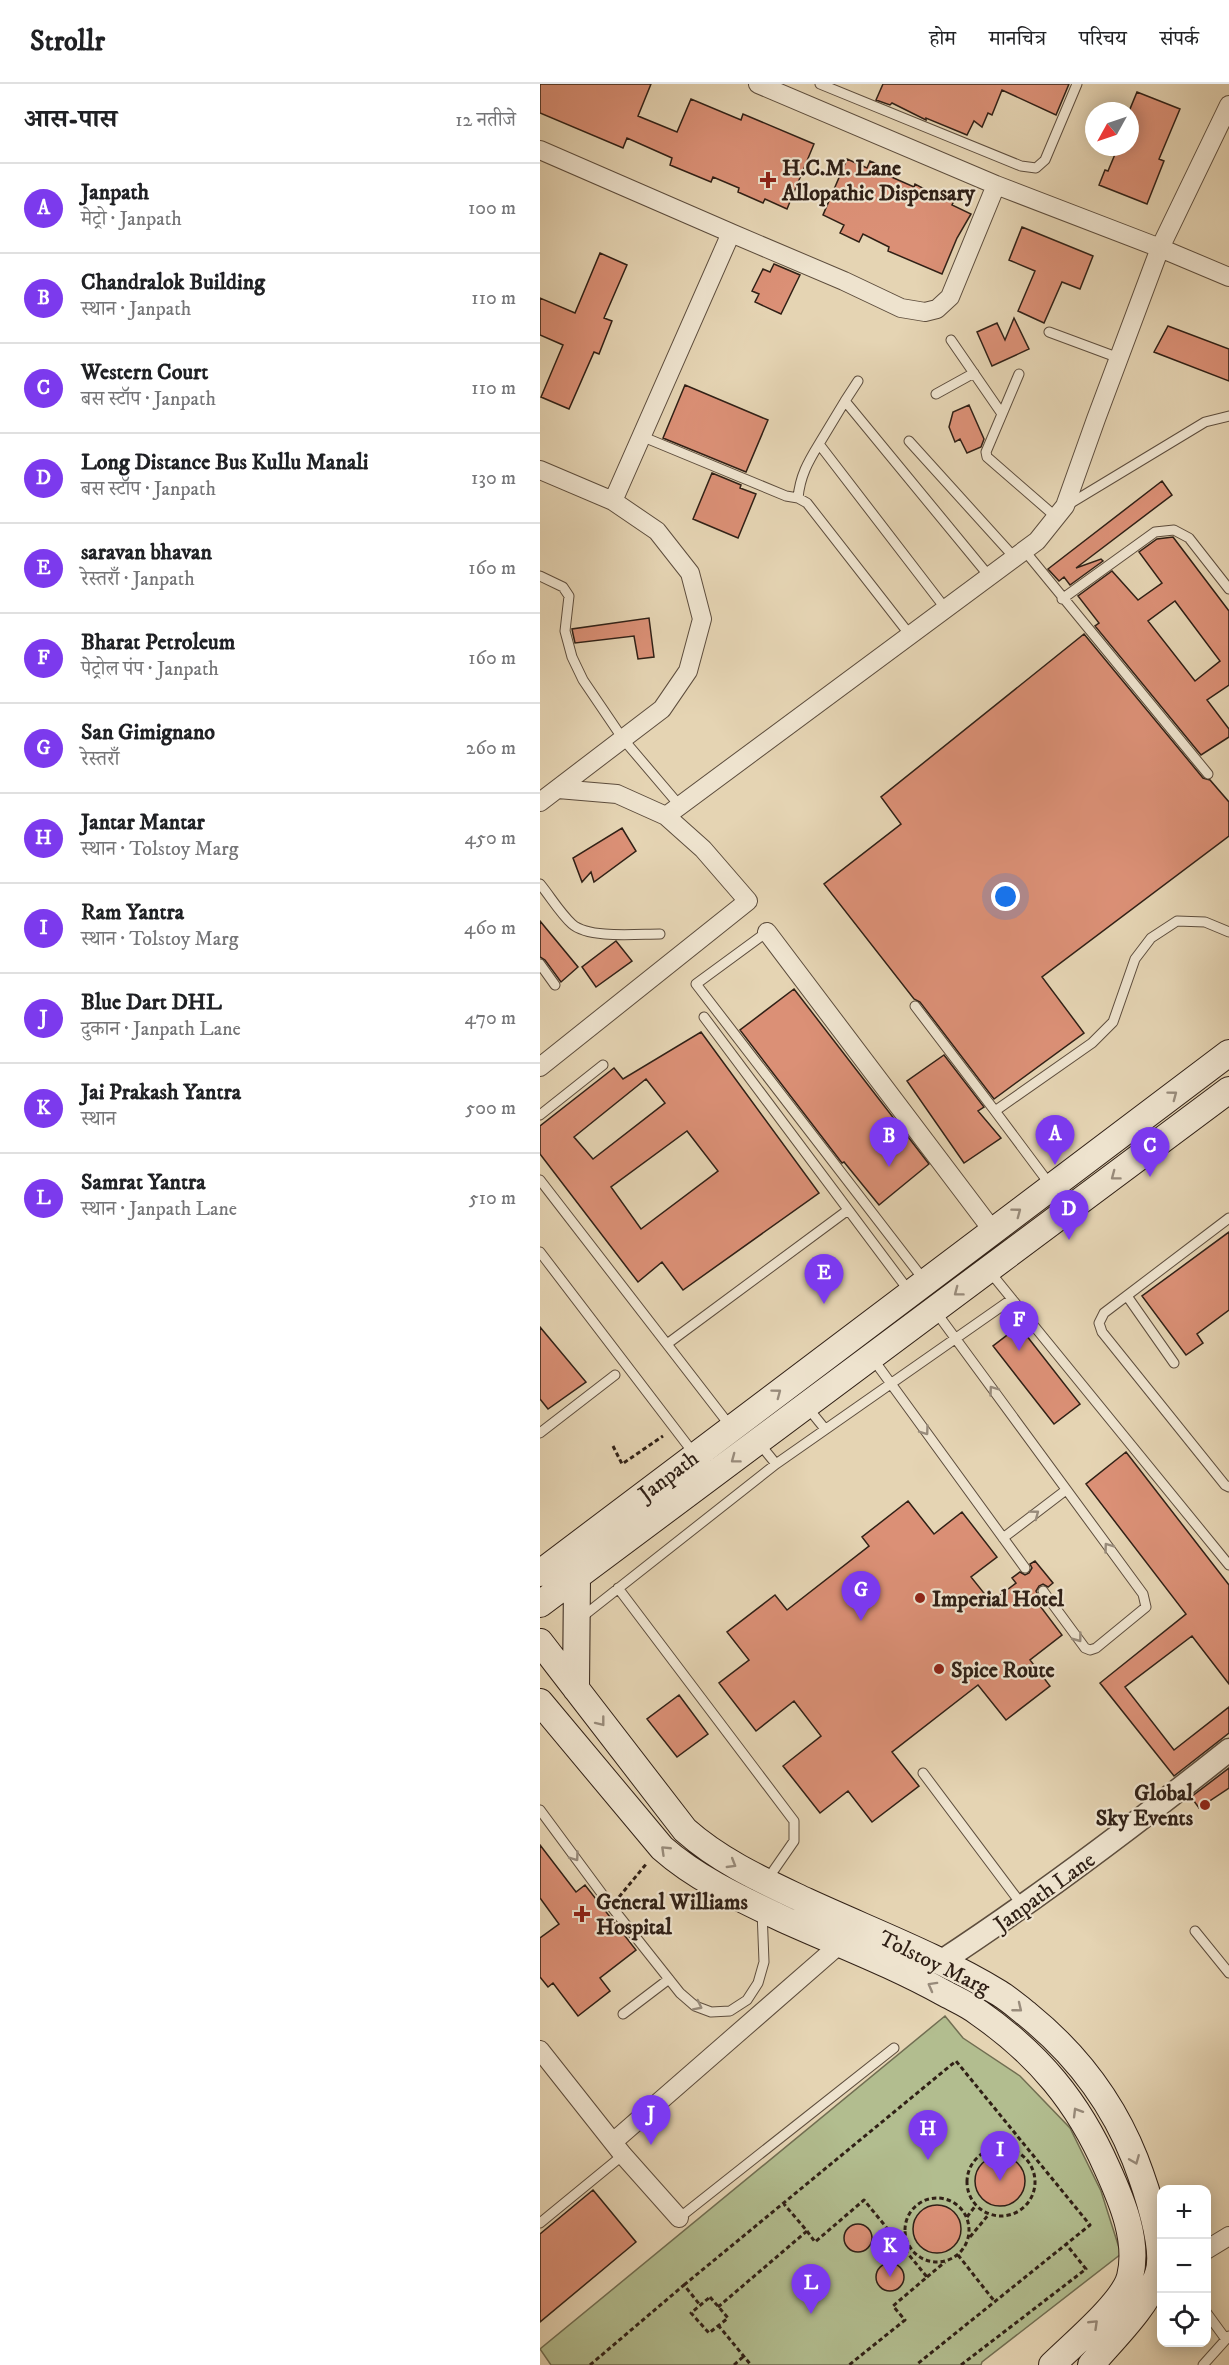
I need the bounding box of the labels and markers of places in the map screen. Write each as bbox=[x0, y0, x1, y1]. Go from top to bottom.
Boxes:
place label: H.C.M. Lane Allopathic Dispensary bbox=[781, 155, 976, 207]
marker: H.C.M. Lane Allopathic Dispensary bbox=[759, 171, 777, 189]
pin: A bbox=[1036, 1116, 1074, 1165]
pin: B bbox=[870, 1118, 908, 1167]
pin: C bbox=[1130, 1128, 1170, 1177]
pin: D bbox=[1050, 1190, 1088, 1240]
pin: E bbox=[804, 1254, 844, 1304]
pin: F bbox=[1000, 1302, 1038, 1351]
pin: G bbox=[842, 1572, 880, 1621]
place label: Imperial Hotel bbox=[932, 1586, 1064, 1613]
marker: Imperial Hotel bbox=[913, 1591, 927, 1605]
place label: Spice Route bbox=[951, 1657, 1055, 1684]
marker: Spice Route bbox=[932, 1662, 946, 1676]
place label: Global Sky Events bbox=[1096, 1780, 1194, 1832]
marker: Global Sky Events bbox=[1198, 1798, 1212, 1812]
place label: General Williams Hospital bbox=[596, 1889, 748, 1941]
marker: General Williams Hospital bbox=[573, 1905, 591, 1923]
pin: J bbox=[632, 2096, 670, 2145]
pin: H bbox=[908, 2110, 948, 2160]
pin: I bbox=[980, 2132, 1020, 2181]
pin: K bbox=[870, 2228, 910, 2277]
pin: L bbox=[792, 2264, 830, 2314]

